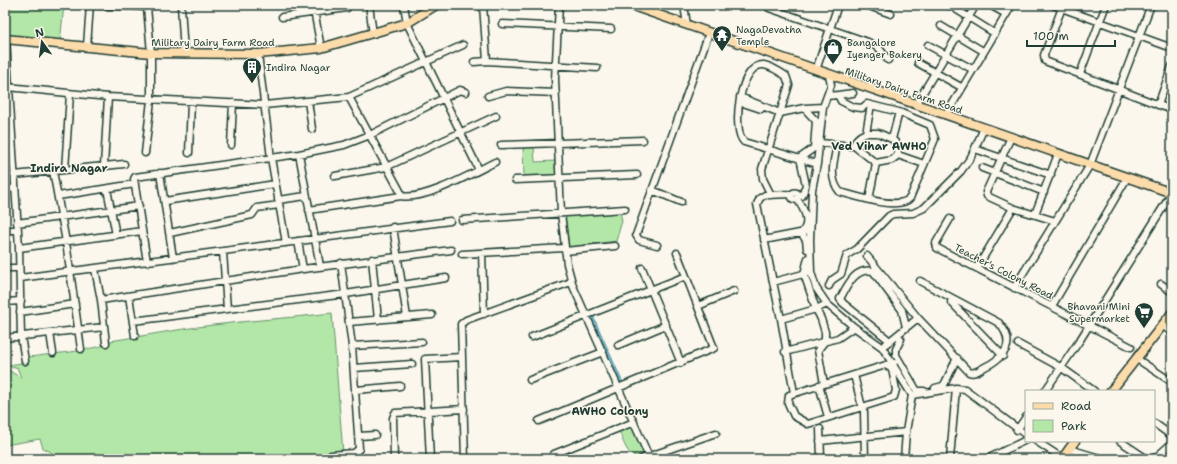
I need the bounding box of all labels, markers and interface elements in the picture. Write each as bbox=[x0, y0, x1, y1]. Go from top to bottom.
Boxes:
north arrow bbox=[22, 22, 62, 62]
scale bar bbox=[1027, 22, 1115, 48]
place label: NagaDevatha Temple bbox=[736, 23, 802, 48]
text: N bbox=[34, 24, 46, 41]
temple icon: NagaDevatha Temple bbox=[711, 24, 733, 52]
text: 100 m bbox=[1033, 28, 1069, 44]
street label: Military Dairy Farm Road bbox=[151, 36, 275, 49]
place label: Bangalore Iyenger Bakery bbox=[847, 36, 922, 61]
shop icon: Bangalore Iyenger Bakery bbox=[822, 37, 844, 65]
building icon: Indira Nagar bbox=[241, 56, 263, 84]
place label: Indira Nagar bbox=[266, 61, 331, 74]
street label: Military Dairy Farm Road bbox=[843, 64, 965, 117]
district label: Ved Vihar AWHO bbox=[831, 139, 927, 154]
district label: Indira Nagar bbox=[30, 161, 108, 176]
street label: Teacher's Colony Road bbox=[952, 241, 1056, 302]
place label: Bhavani Mini Supermarket bbox=[1067, 300, 1130, 325]
supermarket icon: Bhavani Mini Supermarket bbox=[1133, 301, 1155, 329]
legend bbox=[1025, 390, 1155, 442]
text: Road bbox=[1061, 398, 1092, 414]
district label: AWHO Colony bbox=[571, 404, 649, 419]
text: Park bbox=[1061, 418, 1087, 434]

